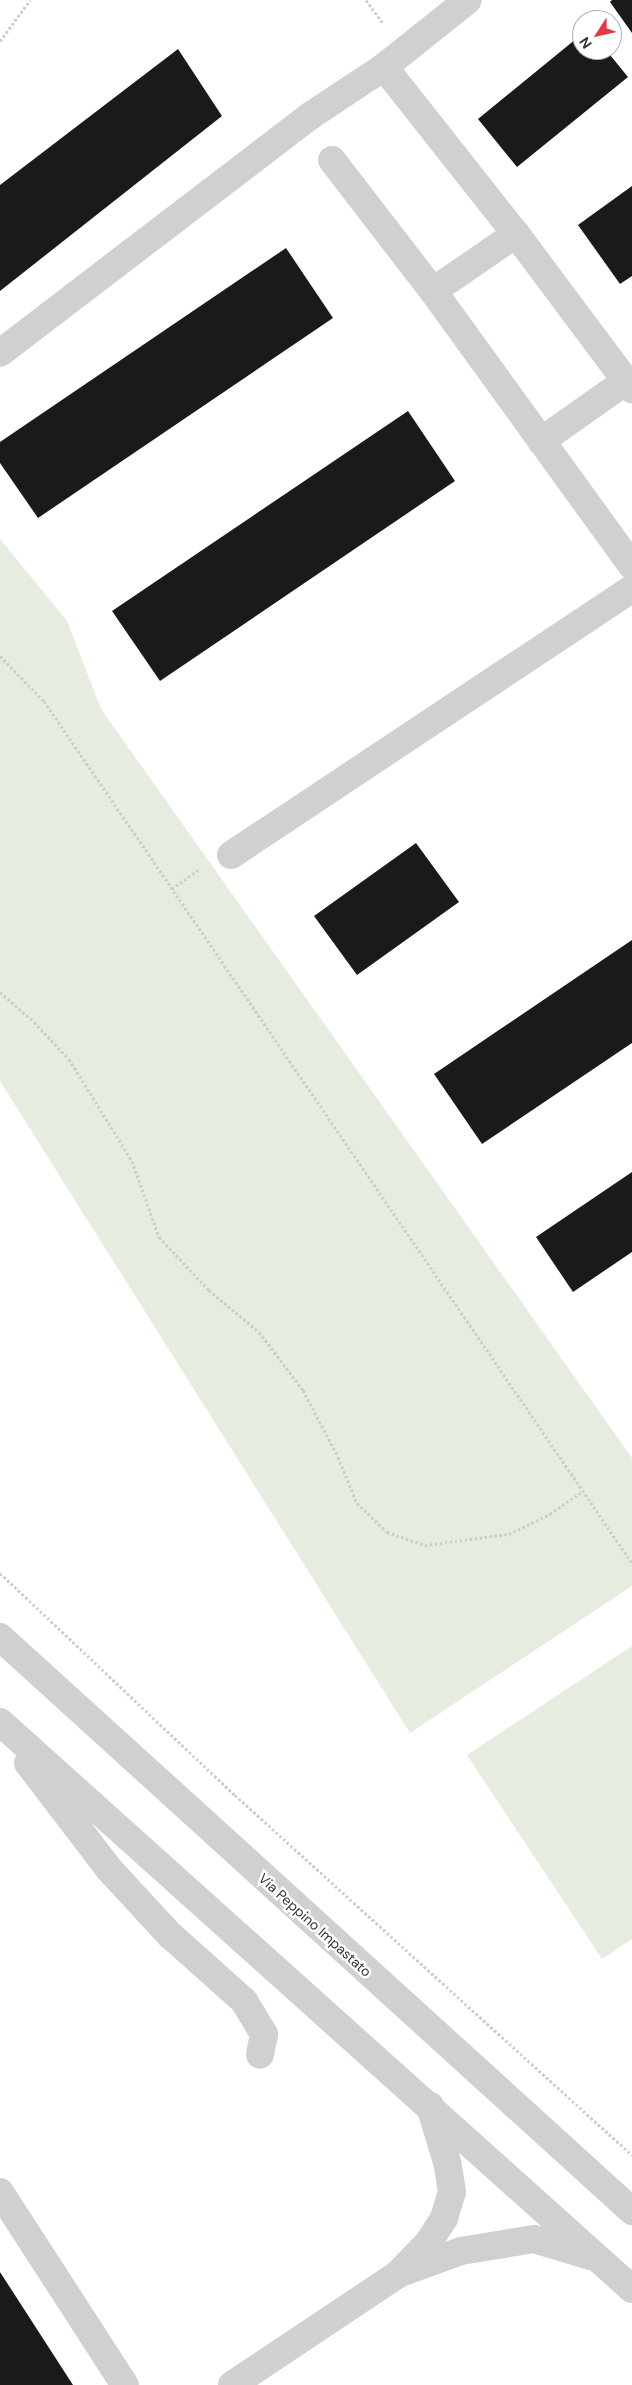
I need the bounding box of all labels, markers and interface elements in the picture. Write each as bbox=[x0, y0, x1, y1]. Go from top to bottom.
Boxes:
north arrow bbox=[572, 10, 622, 60]
text: N bbox=[575, 34, 596, 52]
street label: Via Peppino Impastato bbox=[255, 1870, 375, 1980]

